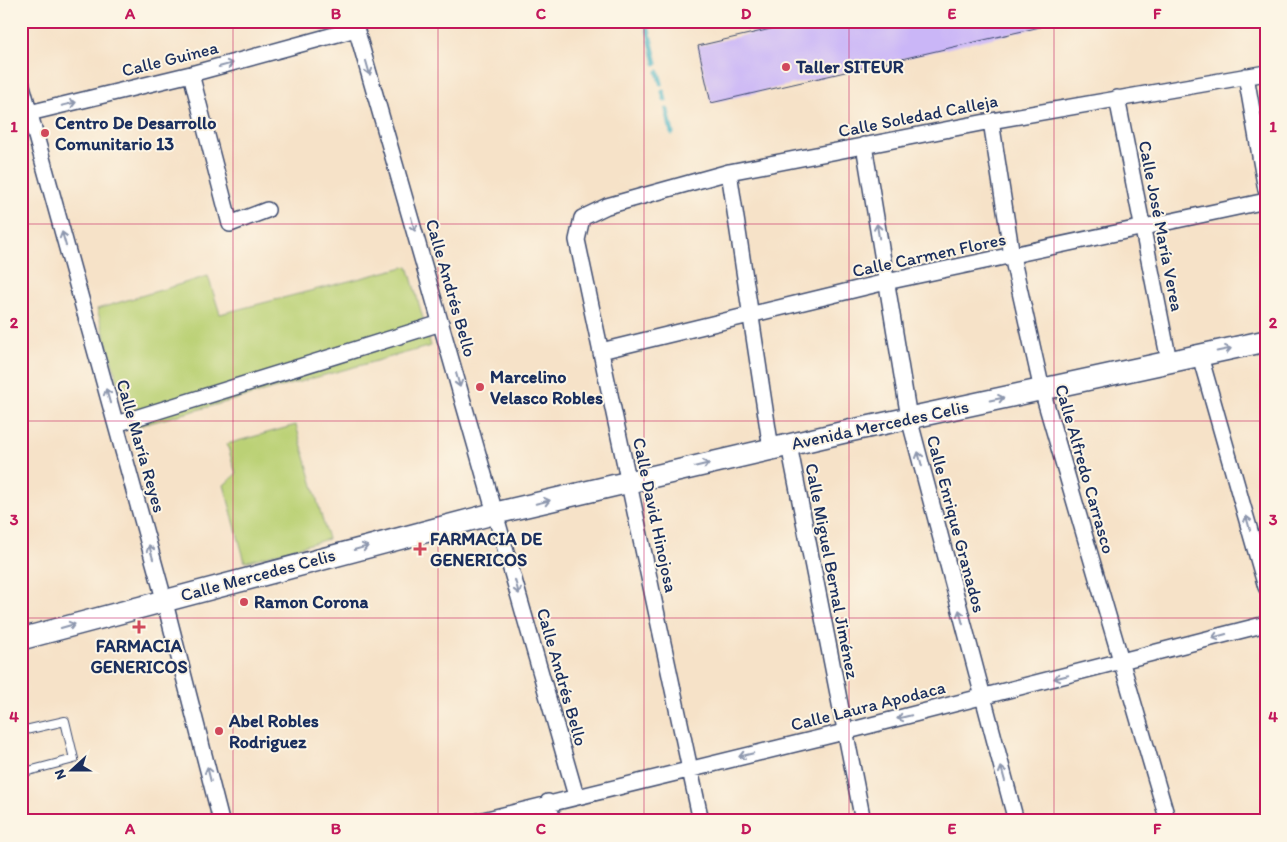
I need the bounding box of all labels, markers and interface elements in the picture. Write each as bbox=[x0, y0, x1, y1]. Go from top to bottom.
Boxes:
text: A bbox=[124, 4, 136, 23]
text: B bbox=[331, 4, 342, 23]
text: C bbox=[536, 4, 547, 23]
text: D bbox=[741, 4, 752, 23]
text: E bbox=[948, 4, 957, 23]
text: F bbox=[1153, 4, 1162, 23]
street label: Calle Guinea bbox=[119, 36, 221, 82]
place label: Taller SITEUR bbox=[795, 56, 904, 78]
one-way arrow bbox=[218, 59, 234, 69]
one-way arrow bbox=[363, 60, 373, 76]
marker: Taller SITEUR bbox=[780, 61, 792, 73]
street label: Calle Soledad Calleja bbox=[836, 90, 1000, 142]
one-way arrow bbox=[60, 99, 76, 108]
place label: Centro De Desarrollo Comunitario 13 bbox=[55, 112, 216, 155]
text: 1 bbox=[10, 117, 18, 136]
text: 1 bbox=[1269, 117, 1277, 136]
marker: Centro De Desarrollo Comunitario 13 bbox=[39, 127, 51, 139]
street label: Calle José María Verea bbox=[1134, 139, 1188, 313]
one-way arrow bbox=[408, 216, 418, 232]
street label: Calle Andrés Bello bbox=[421, 216, 481, 360]
one-way arrow bbox=[872, 223, 882, 239]
street label: Calle Carmen Flores bbox=[850, 228, 1008, 282]
one-way arrow bbox=[59, 232, 69, 248]
text: 2 bbox=[10, 313, 19, 332]
text: 2 bbox=[1269, 313, 1278, 332]
one-way arrow bbox=[1216, 345, 1232, 354]
place label: Marcelino Velasco Robles bbox=[490, 366, 603, 409]
one-way arrow bbox=[453, 372, 463, 388]
street label: Calle María Reyes bbox=[111, 377, 171, 515]
marker: Marcelino Velasco Robles bbox=[474, 381, 486, 393]
street label: Calle Alfredo Carrasco bbox=[1050, 382, 1120, 556]
one-way arrow bbox=[102, 388, 112, 404]
one-way arrow bbox=[988, 394, 1004, 404]
street label: Avenida Mercedes Celis bbox=[789, 395, 971, 455]
street label: Calle Enrique Granados bbox=[922, 433, 990, 615]
street label: Calle David Hinojosa bbox=[628, 436, 682, 595]
one-way arrow bbox=[915, 452, 924, 468]
one-way arrow bbox=[693, 460, 709, 469]
street label: Calle Miguel Bernal Jiménez bbox=[800, 461, 864, 681]
one-way arrow bbox=[535, 497, 551, 506]
text: 3 bbox=[10, 510, 19, 529]
text: 3 bbox=[1269, 510, 1278, 529]
one-way arrow bbox=[1242, 516, 1252, 532]
place label: FARMACIA DE GENERICOS bbox=[430, 528, 542, 571]
one-way arrow bbox=[352, 543, 368, 552]
marker: FARMACIA DE GENERICOS bbox=[414, 543, 426, 555]
street label: Calle Mercedes Celis bbox=[178, 544, 338, 606]
one-way arrow bbox=[146, 545, 156, 561]
one-way arrow bbox=[512, 579, 522, 595]
place label: Ramon Corona bbox=[254, 591, 368, 613]
marker: Ramon Corona bbox=[238, 596, 250, 608]
street label: Calle Andrés Bello bbox=[532, 605, 592, 749]
one-way arrow bbox=[956, 609, 966, 625]
one-way arrow bbox=[60, 621, 76, 630]
marker: FARMACIA GENERICOS bbox=[133, 621, 145, 633]
one-way arrow bbox=[1211, 632, 1227, 641]
place label: FARMACIA GENERICOS bbox=[90, 635, 188, 678]
one-way arrow bbox=[1054, 673, 1070, 682]
street label: Calle Laura Apodaca bbox=[788, 676, 948, 736]
text: 4 bbox=[9, 707, 19, 726]
text: 4 bbox=[1268, 707, 1278, 726]
place label: Abel Robles Rodriguez bbox=[228, 710, 319, 753]
one-way arrow bbox=[896, 713, 912, 722]
marker: Abel Robles Rodriguez bbox=[213, 725, 225, 737]
north arrow bbox=[48, 744, 98, 794]
one-way arrow bbox=[738, 751, 754, 760]
one-way arrow bbox=[204, 766, 213, 782]
one-way arrow bbox=[998, 766, 1007, 782]
text: N bbox=[51, 767, 70, 782]
text: A bbox=[124, 819, 136, 838]
text: B bbox=[331, 819, 342, 838]
text: C bbox=[536, 819, 547, 838]
text: D bbox=[741, 819, 752, 838]
text: E bbox=[948, 819, 957, 838]
text: F bbox=[1153, 819, 1162, 838]

